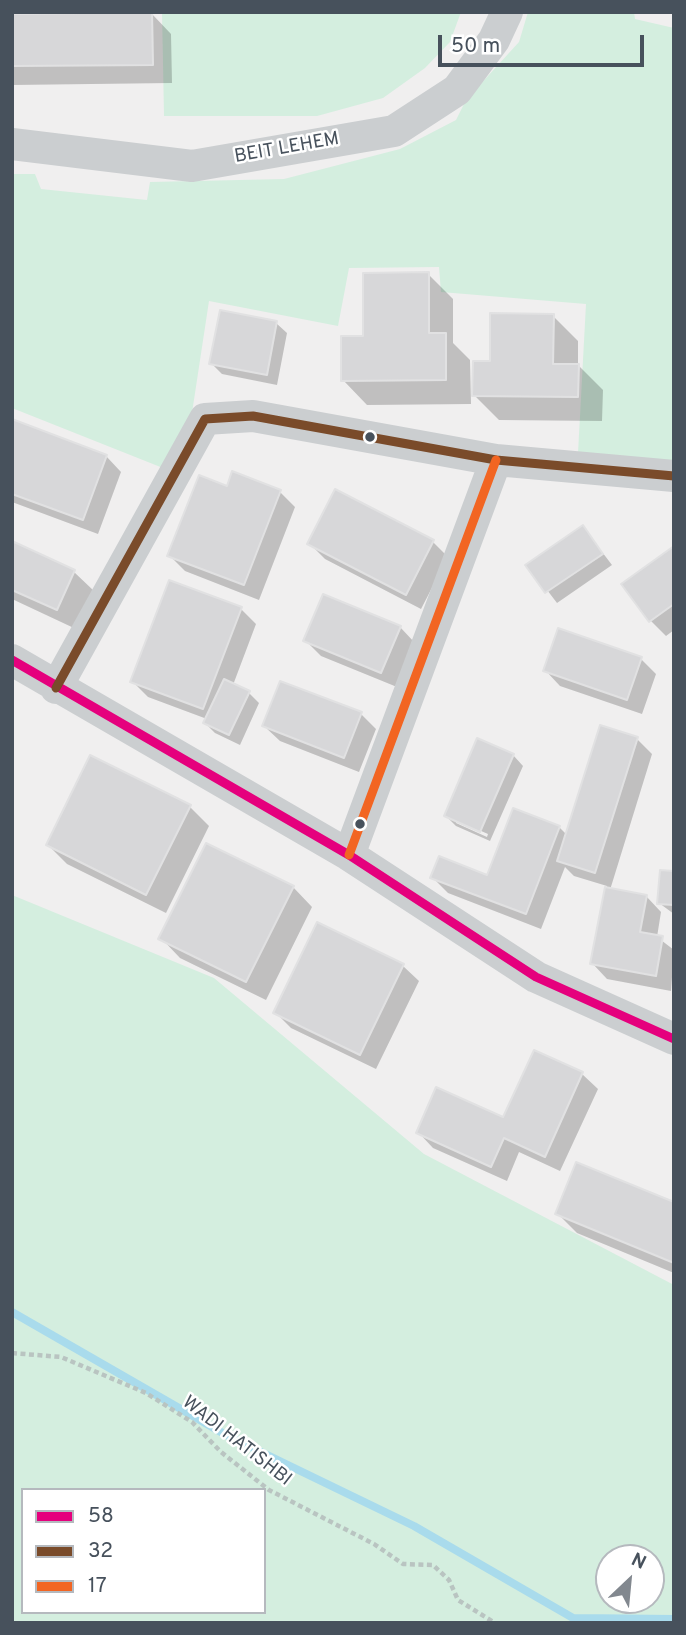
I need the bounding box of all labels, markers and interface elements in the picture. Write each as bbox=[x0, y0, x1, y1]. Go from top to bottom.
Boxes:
scale bar bbox=[441, 21, 648, 65]
text: 50 m bbox=[451, 33, 500, 60]
street label: BEIT LEHEM bbox=[233, 129, 341, 169]
unlabelled marker bbox=[363, 430, 377, 444]
unlabelled marker bbox=[353, 817, 367, 831]
street label: WADI HATISHBI bbox=[177, 1392, 295, 1492]
legend bbox=[21, 1488, 266, 1614]
text: 58 bbox=[88, 1503, 114, 1530]
text: 32 bbox=[88, 1538, 113, 1565]
north arrow bbox=[595, 1544, 665, 1614]
text: N bbox=[627, 1548, 650, 1576]
text: 17 bbox=[88, 1573, 107, 1600]

